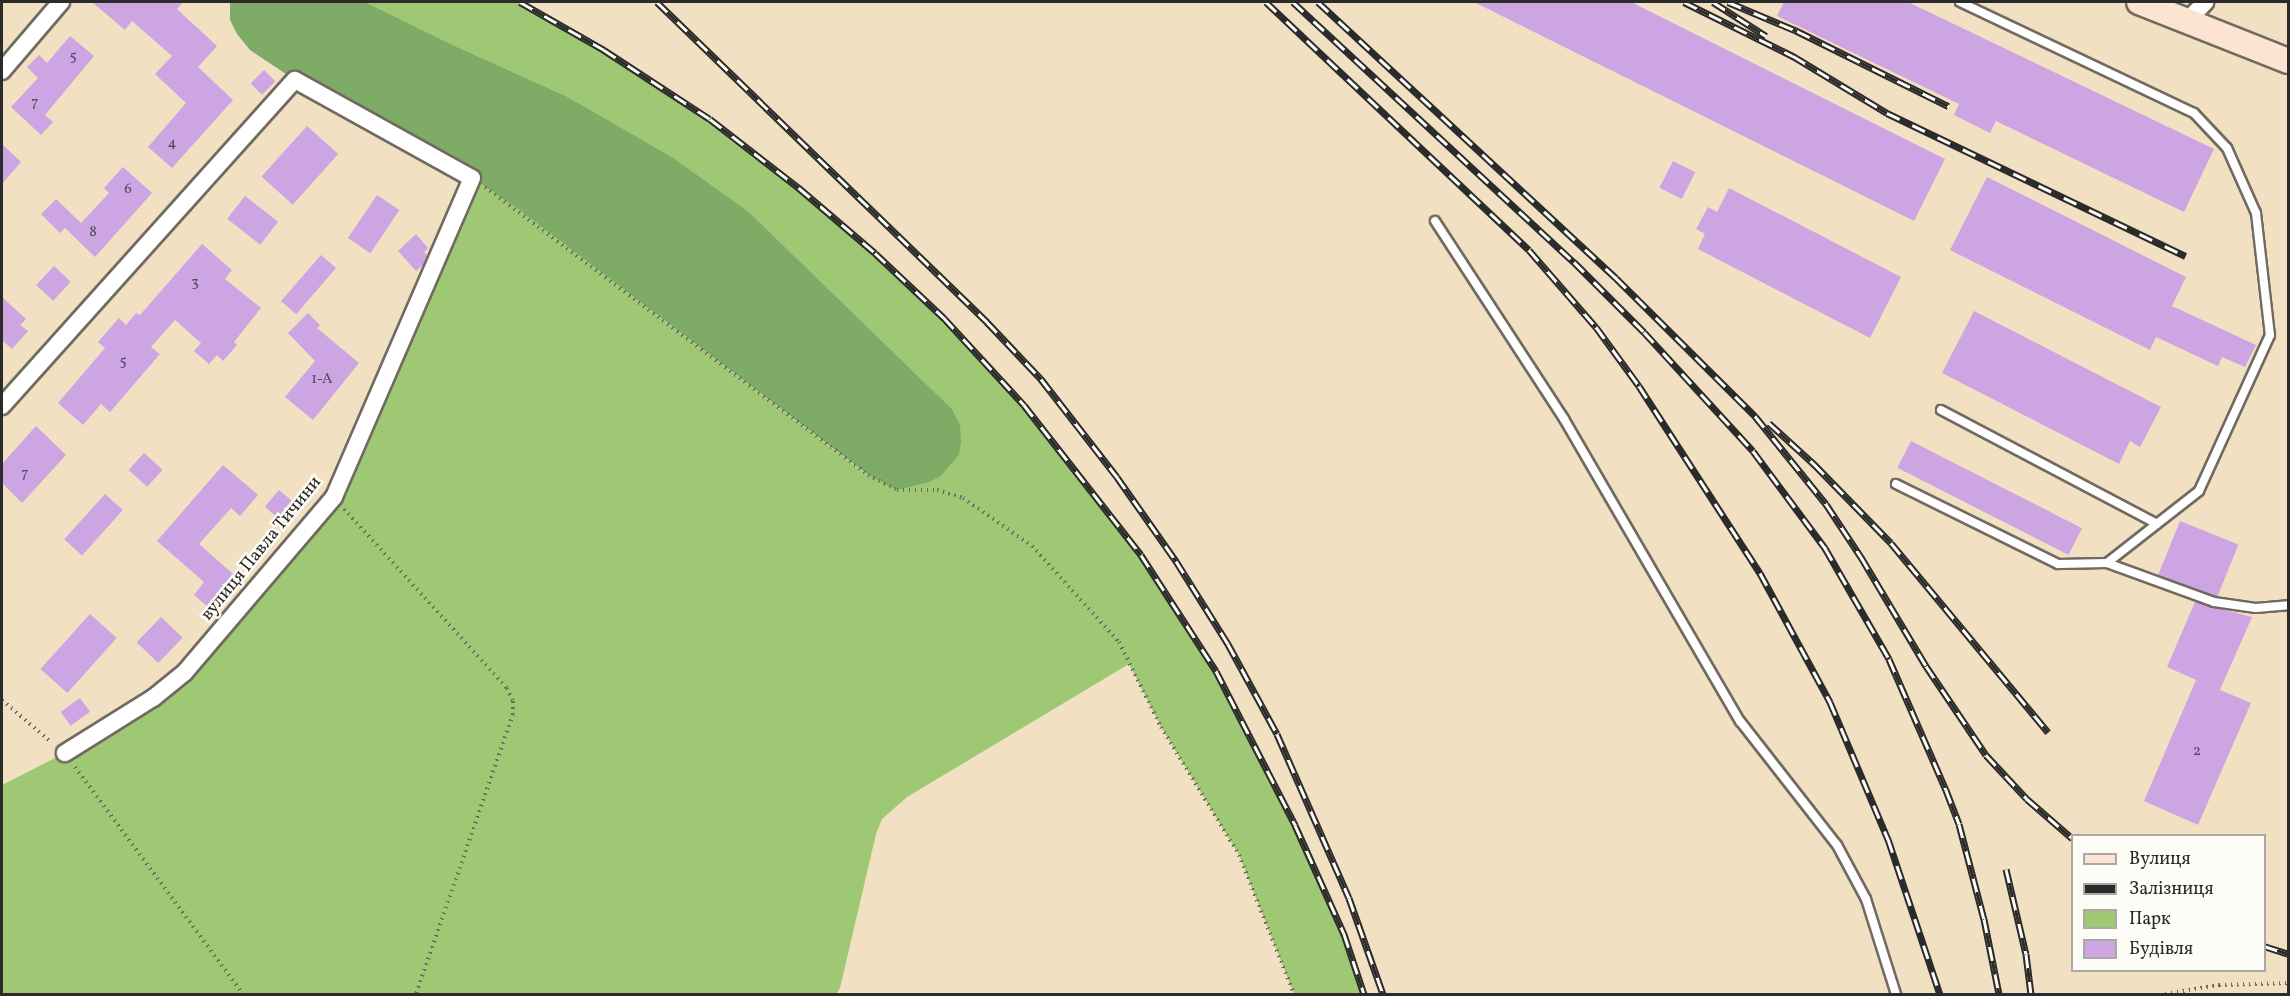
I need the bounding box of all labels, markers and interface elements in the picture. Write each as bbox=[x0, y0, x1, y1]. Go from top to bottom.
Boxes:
house number: 5 bbox=[69, 48, 77, 66]
house number: 7 bbox=[31, 94, 39, 112]
house number: 4 bbox=[168, 135, 176, 153]
house number: 6 bbox=[124, 181, 132, 199]
house number: 8 bbox=[89, 224, 97, 242]
house number: 3 bbox=[191, 274, 199, 292]
house number: 5 bbox=[119, 353, 127, 371]
house number: 1-А bbox=[311, 371, 333, 389]
house number: 7 bbox=[21, 465, 29, 483]
street label: вулиця Павла Тичини bbox=[197, 472, 327, 626]
house number: 2 bbox=[2193, 743, 2201, 761]
legend bbox=[2071, 834, 2266, 972]
text: Вулиця bbox=[2129, 847, 2191, 872]
text: Залізниця bbox=[2129, 877, 2214, 902]
text: Парк bbox=[2129, 907, 2171, 932]
text: Будівля bbox=[2129, 937, 2193, 962]

